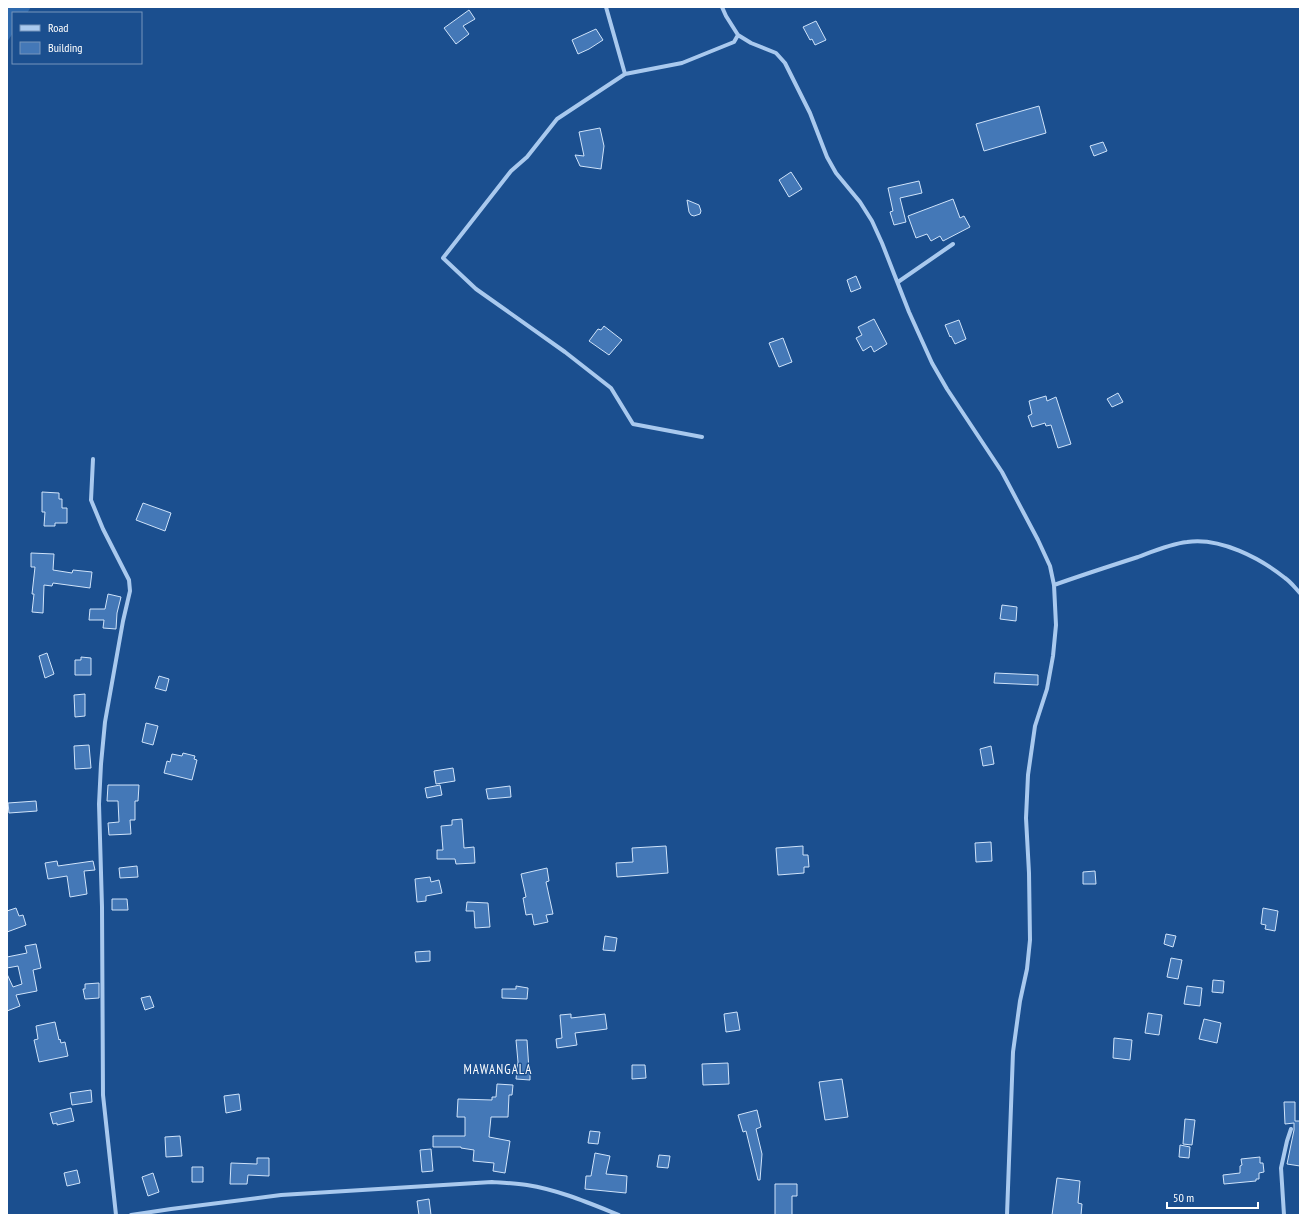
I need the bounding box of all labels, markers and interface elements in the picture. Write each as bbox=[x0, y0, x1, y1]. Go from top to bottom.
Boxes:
legend bbox=[12, 12, 142, 64]
text: Road bbox=[48, 20, 68, 35]
text: Building bbox=[48, 40, 83, 55]
district label: MAWANGALA bbox=[464, 1061, 532, 1078]
scale bar bbox=[1167, 1184, 1258, 1210]
text: 50 m bbox=[1173, 1190, 1194, 1205]

